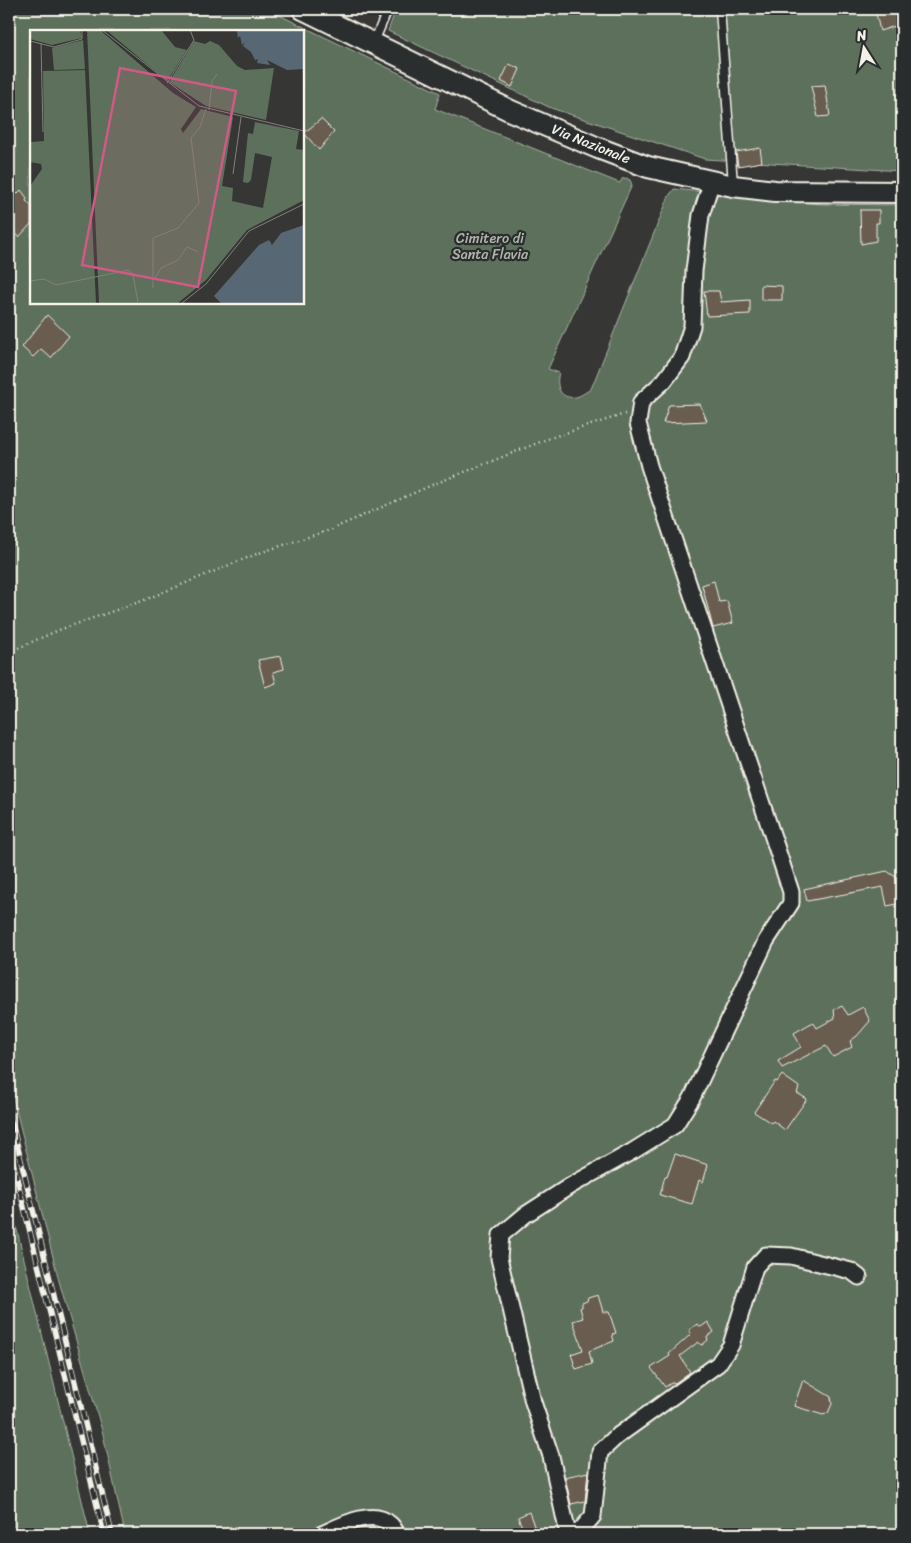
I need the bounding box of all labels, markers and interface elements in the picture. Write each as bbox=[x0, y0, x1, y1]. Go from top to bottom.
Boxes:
north arrow bbox=[838, 22, 888, 72]
text: N bbox=[853, 22, 869, 49]
inset map bbox=[30, 30, 304, 304]
street label: Via Nazionale bbox=[548, 117, 634, 171]
park label: Cimitero di Santa Flavia bbox=[452, 226, 529, 267]

